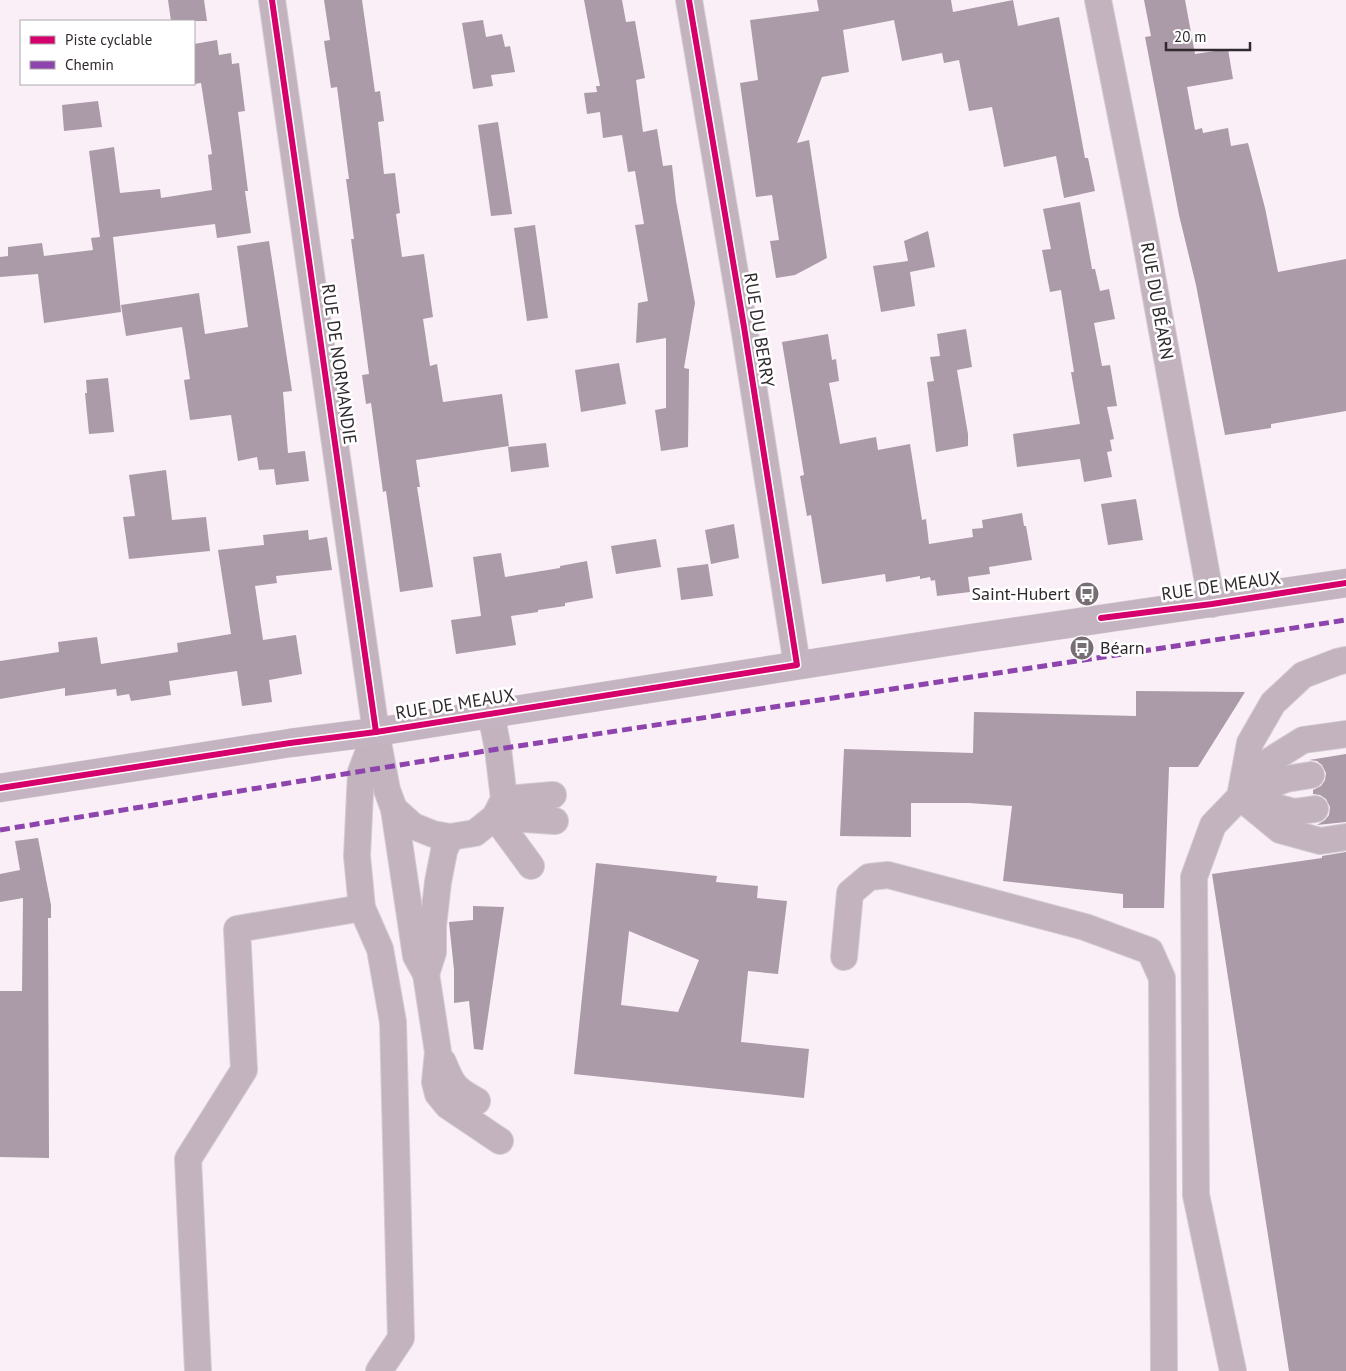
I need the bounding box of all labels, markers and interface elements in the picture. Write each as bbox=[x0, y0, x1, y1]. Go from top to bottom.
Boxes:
legend bbox=[20, 20, 195, 85]
scale bar bbox=[1166, 20, 1250, 52]
text: 20 m bbox=[1174, 27, 1207, 46]
text: Piste cyclable bbox=[65, 30, 152, 49]
text: Chemin bbox=[65, 55, 114, 74]
street label: RUE DU BÉARN bbox=[1136, 240, 1179, 361]
street label: RUE DU BERRY bbox=[739, 271, 780, 389]
street label: RUE DE NORMANDIE bbox=[317, 282, 362, 446]
street label: RUE DE MEAUX bbox=[1160, 566, 1282, 605]
bus stop icon: Saint-Hubert bbox=[1074, 581, 1100, 607]
place label: Saint-Hubert bbox=[971, 582, 1070, 605]
bus stop icon: Béarn bbox=[1069, 635, 1095, 661]
place label: Béarn bbox=[1100, 636, 1145, 659]
street label: RUE DE MEAUX bbox=[394, 683, 516, 724]

